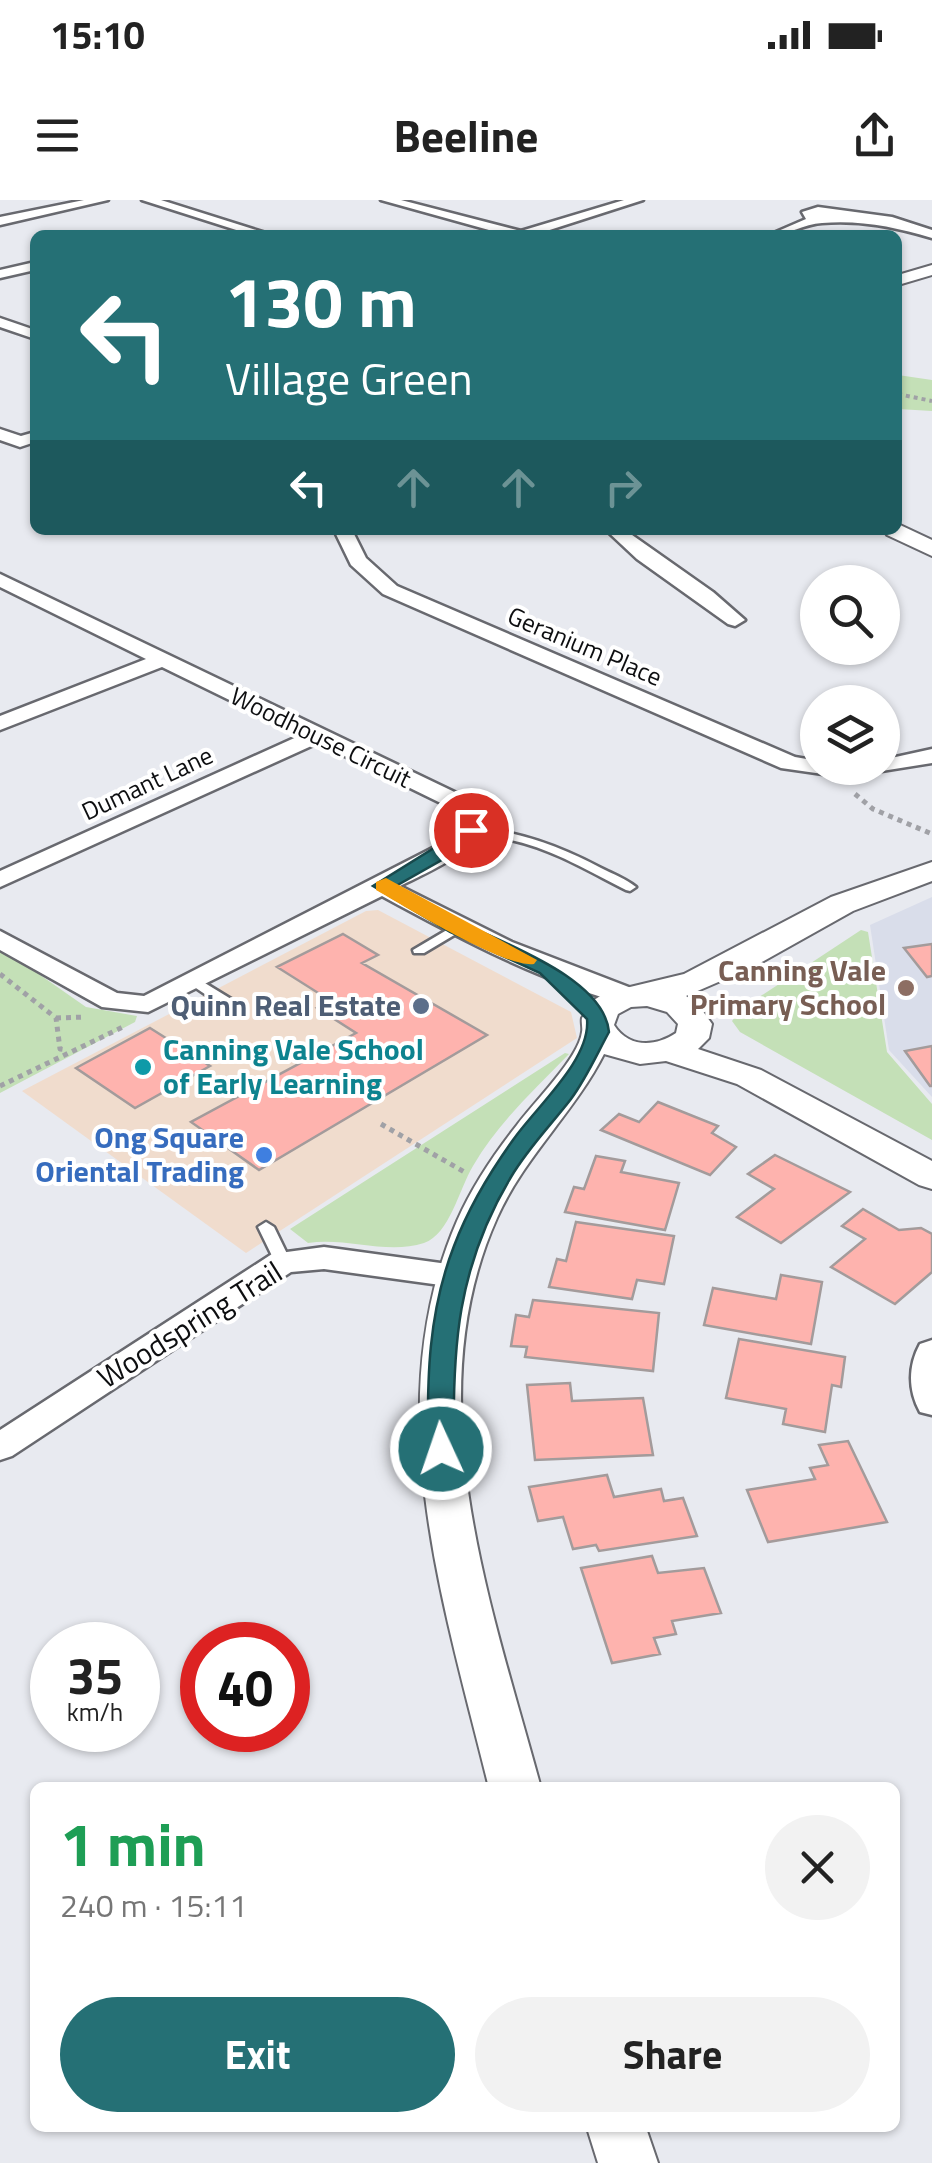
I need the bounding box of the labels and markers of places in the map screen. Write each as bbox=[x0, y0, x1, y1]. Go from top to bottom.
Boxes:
pin bbox=[429, 788, 514, 873]
place label: Canning Vale Primary School bbox=[690, 947, 886, 1027]
marker: Canning Vale Primary School bbox=[895, 977, 917, 999]
place label: Quinn Real Estate bbox=[170, 982, 401, 1028]
marker: Quinn Real Estate bbox=[410, 995, 432, 1017]
place label: Canning Vale School of Early Learning bbox=[163, 1026, 424, 1106]
marker: Canning Vale School of Early Learning bbox=[132, 1056, 154, 1078]
place label: Ong Square Oriental Trading bbox=[35, 1114, 244, 1194]
marker: Ong Square Oriental Trading bbox=[253, 1144, 275, 1166]

